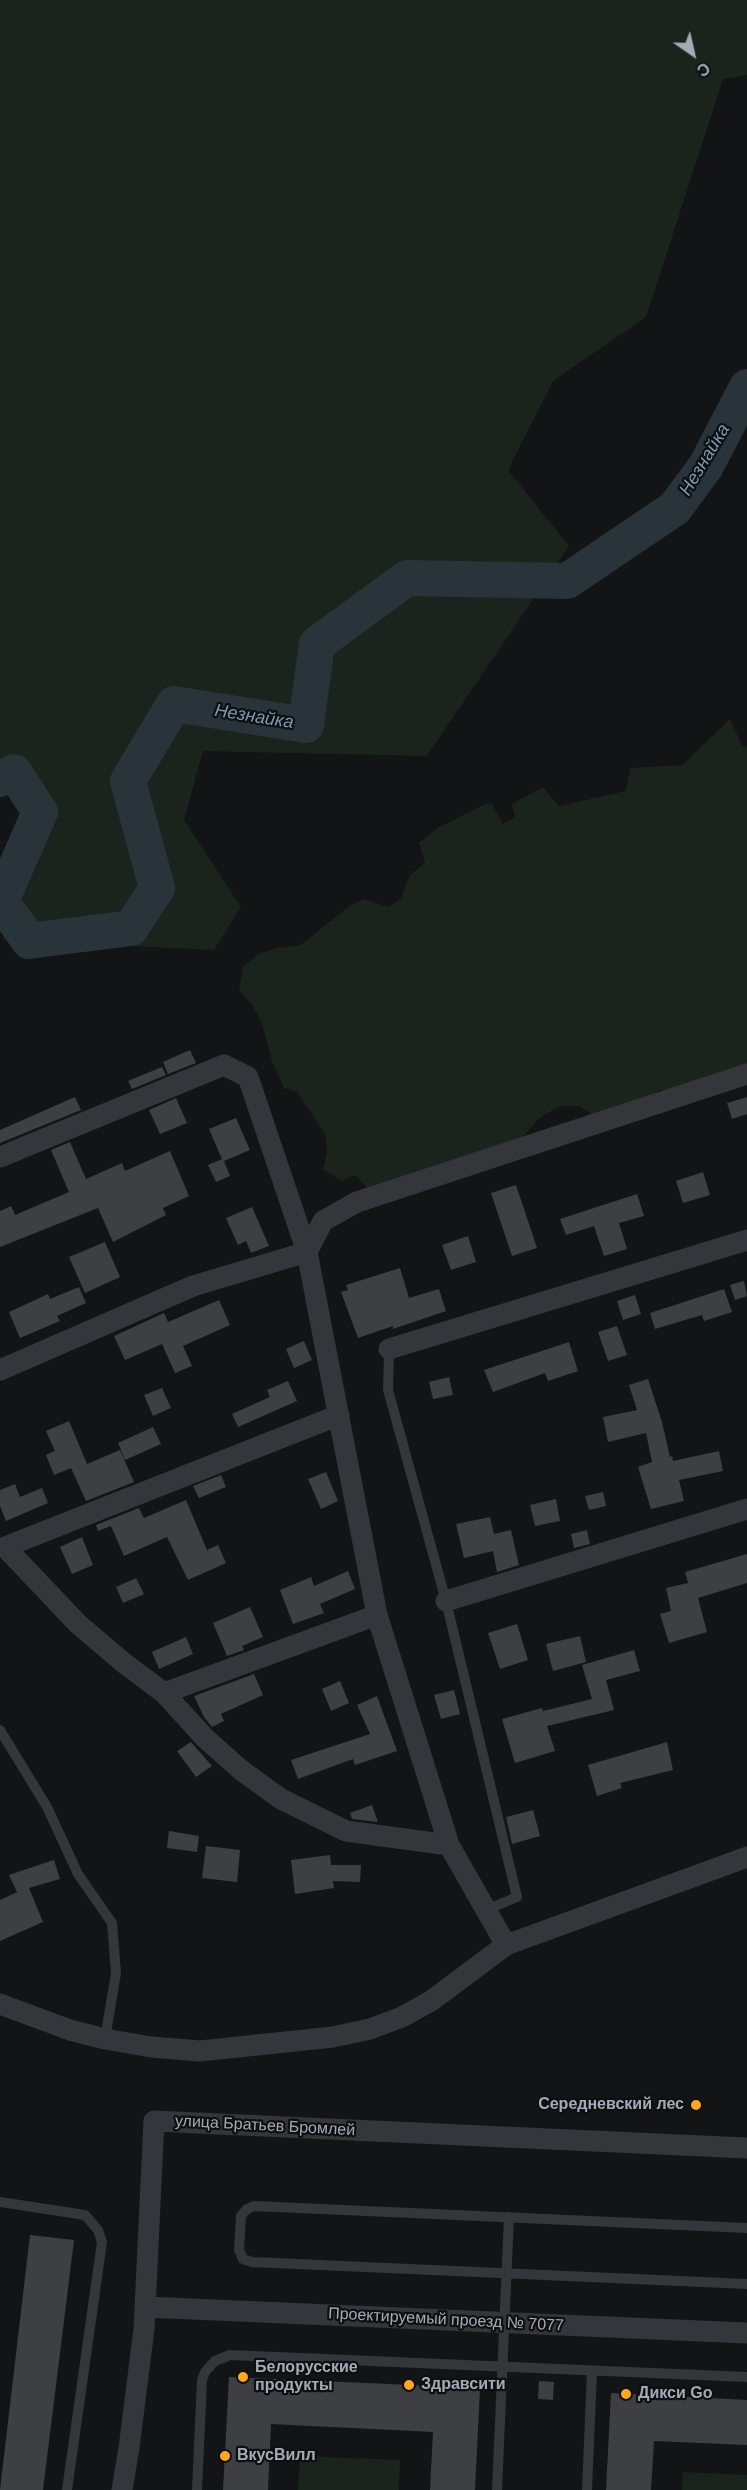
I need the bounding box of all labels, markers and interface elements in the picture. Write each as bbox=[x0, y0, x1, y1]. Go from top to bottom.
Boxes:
north arrow bbox=[663, 24, 723, 84]
text: С bbox=[694, 59, 713, 80]
water label: Незнайка bbox=[675, 420, 735, 500]
water label: Незнайка bbox=[213, 700, 295, 734]
place label: Середневский лес bbox=[538, 2095, 684, 2115]
marker: Середневский лес bbox=[689, 2098, 703, 2112]
street label: улица Братьев Бромлей bbox=[174, 2112, 356, 2140]
street label: Проектируемый проезд № 7077 bbox=[328, 2304, 564, 2336]
place label: Белорусские продукты bbox=[255, 2358, 358, 2396]
marker: Белорусские продукты bbox=[236, 2370, 250, 2384]
place label: Здравсити bbox=[421, 2375, 506, 2395]
marker: Здравсити bbox=[402, 2378, 416, 2392]
place label: Дикси Go bbox=[638, 2384, 712, 2404]
marker: Дикси Go bbox=[619, 2387, 633, 2401]
place label: ВкусВилл bbox=[237, 2446, 316, 2466]
marker: ВкусВилл bbox=[218, 2449, 232, 2463]

